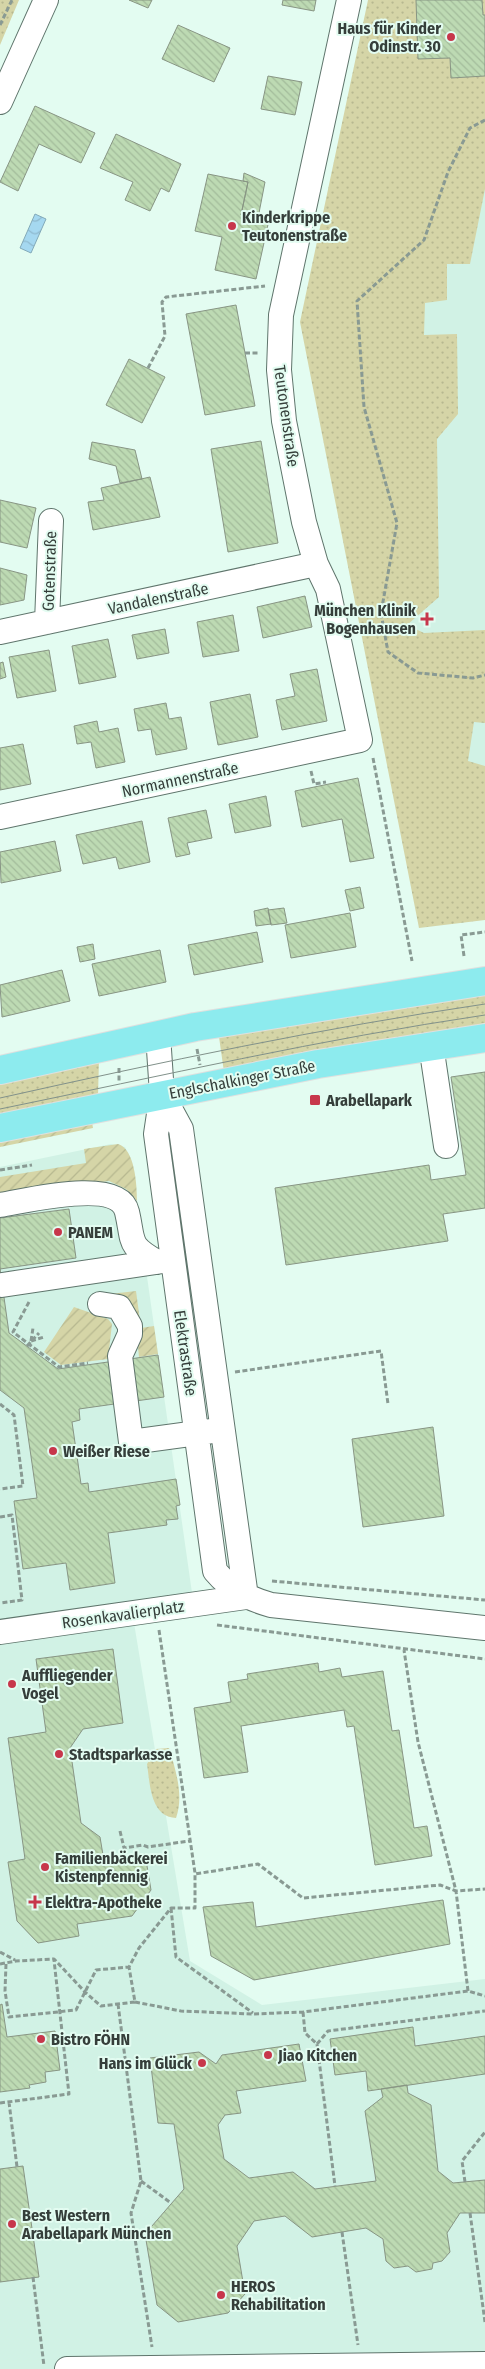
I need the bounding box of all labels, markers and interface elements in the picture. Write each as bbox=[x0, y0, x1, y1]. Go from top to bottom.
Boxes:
place label: Haus für Kinder Odinstr. 30 bbox=[338, 19, 441, 56]
marker: Haus für Kinder Odinstr. 30 bbox=[445, 31, 457, 43]
place label: Kinderkrippe Teutonenstraße bbox=[242, 208, 347, 245]
marker: Kinderkrippe Teutonenstraße bbox=[226, 220, 238, 232]
street label: Teutonenstraße bbox=[270, 364, 303, 468]
street label: Gotenstraße bbox=[39, 530, 60, 612]
street label: Vandalenstraße bbox=[106, 579, 210, 618]
place label: München Klinik Bogenhausen bbox=[314, 601, 417, 638]
marker: München Klinik Bogenhausen bbox=[420, 612, 434, 626]
street label: Normannenstraße bbox=[120, 758, 240, 801]
street label: Englschalkinger Straße bbox=[167, 1056, 317, 1103]
place label: Arabellapark bbox=[325, 1091, 413, 1110]
marker: Arabellapark bbox=[308, 1093, 322, 1107]
place label: PANEM bbox=[68, 1223, 114, 1242]
marker: PANEM bbox=[52, 1226, 64, 1238]
street label: Elektrastraße bbox=[170, 1309, 201, 1397]
place label: Weißer Riese bbox=[63, 1442, 150, 1461]
marker: Weißer Riese bbox=[47, 1445, 59, 1457]
street label: Rosenkavalierplatz bbox=[61, 1597, 185, 1632]
place label: Auffliegender Vogel bbox=[21, 1666, 113, 1703]
marker: Auffliegender Vogel bbox=[6, 1678, 18, 1690]
place label: Stadtsparkasse bbox=[69, 1745, 172, 1764]
marker: Stadtsparkasse bbox=[53, 1748, 65, 1760]
place label: Familienbäckerei Kistenpfennig bbox=[55, 1849, 168, 1886]
marker: Familienbäckerei Kistenpfennig bbox=[39, 1861, 51, 1873]
place label: Elektra-Apotheke bbox=[45, 1893, 162, 1912]
marker: Elektra-Apotheke bbox=[29, 1896, 41, 1908]
place label: Bistro FÖHN bbox=[51, 2029, 130, 2049]
marker: Bistro FÖHN bbox=[35, 2033, 47, 2045]
place label: Jiao Kitchen bbox=[277, 2046, 357, 2065]
marker: Jiao Kitchen bbox=[262, 2049, 274, 2061]
place label: Hans im Glück bbox=[99, 2054, 193, 2073]
marker: Hans im Glück bbox=[196, 2057, 208, 2069]
place label: Best Western Arabellapark München bbox=[21, 2206, 171, 2243]
marker: Best Western Arabellapark München bbox=[6, 2218, 18, 2230]
place label: HEROS Rehabilitation bbox=[231, 2277, 326, 2314]
marker: HEROS Rehabilitation bbox=[215, 2289, 227, 2301]

